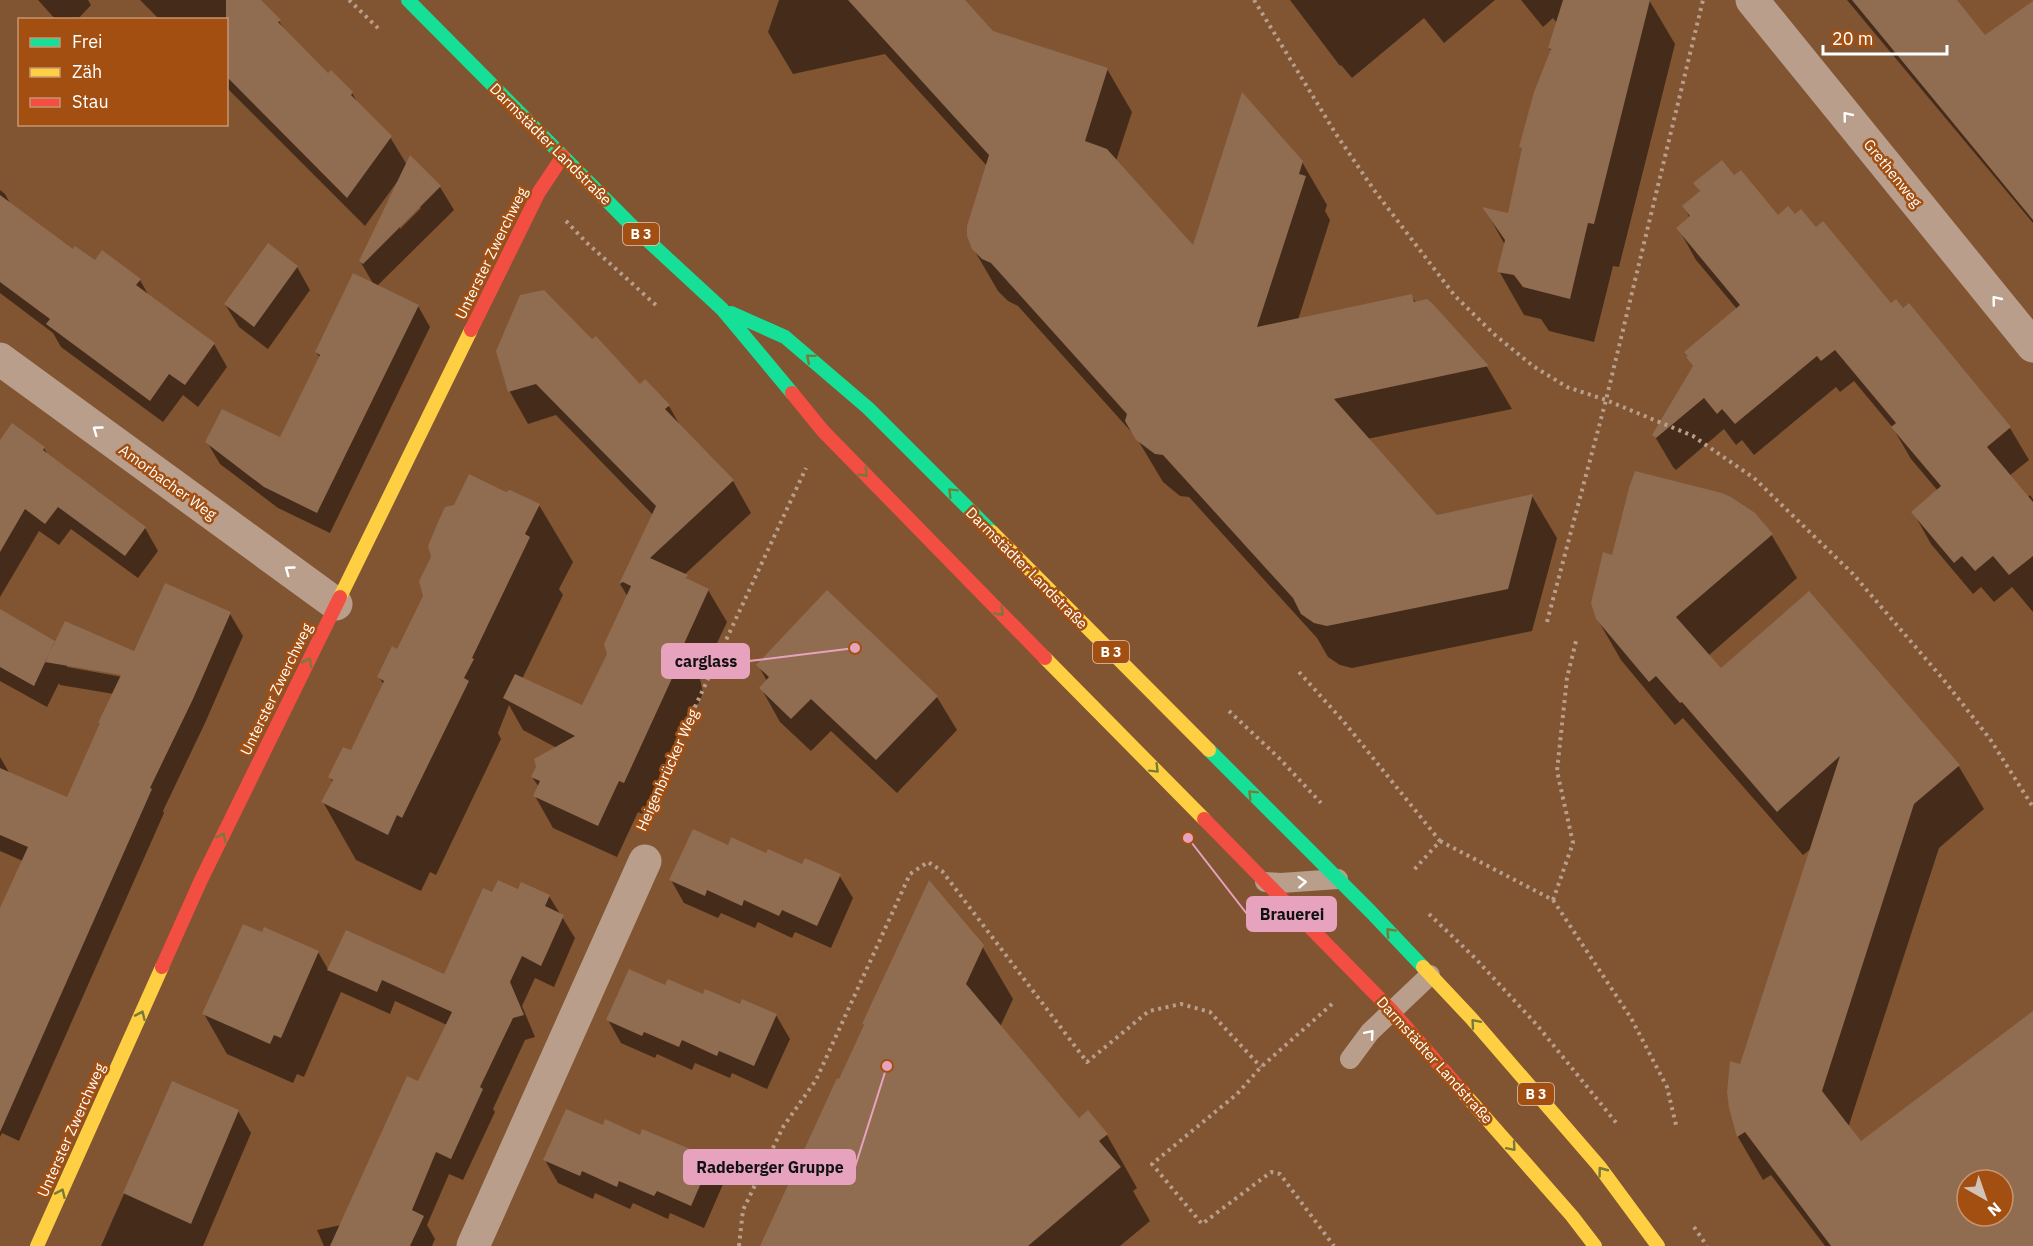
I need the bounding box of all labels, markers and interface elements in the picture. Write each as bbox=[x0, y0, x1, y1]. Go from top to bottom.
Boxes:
legend bbox=[18, 18, 228, 126]
scale bar bbox=[1823, 18, 1948, 56]
text: 20 m bbox=[1832, 27, 1874, 50]
text: Frei bbox=[72, 30, 103, 53]
text: Zäh bbox=[72, 60, 102, 83]
street label: Darmstädter Landstraße bbox=[486, 79, 616, 209]
text: Stau bbox=[72, 90, 109, 113]
one-way arrow bbox=[1843, 112, 1854, 123]
street label: Grethenweg bbox=[1860, 135, 1926, 211]
street label: Unterster Zwerchweg bbox=[451, 184, 531, 322]
road number: B 3 bbox=[623, 223, 659, 245]
one-way arrow bbox=[1993, 296, 2004, 307]
one-way arrow bbox=[806, 355, 817, 366]
one-way arrow bbox=[93, 426, 104, 437]
street label: Amorbacher Weg bbox=[116, 440, 221, 524]
one-way arrow bbox=[857, 466, 868, 476]
one-way arrow bbox=[948, 488, 959, 499]
street label: Darmstädter Landstraße bbox=[962, 503, 1092, 633]
one-way arrow bbox=[284, 566, 295, 577]
one-way arrow bbox=[993, 605, 1004, 616]
street label: Unterster Zwerchweg bbox=[236, 620, 316, 758]
road number: B 3 bbox=[1093, 641, 1129, 663]
callout: carglass bbox=[662, 644, 749, 678]
text: carglass bbox=[675, 651, 737, 671]
one-way arrow bbox=[300, 658, 312, 669]
street label: Heigenbrücker Weg bbox=[632, 706, 702, 834]
one-way arrow bbox=[1148, 762, 1159, 773]
one-way arrow bbox=[1249, 790, 1260, 801]
one-way arrow bbox=[215, 833, 226, 844]
one-way arrow bbox=[1297, 876, 1306, 889]
callout: Brauerei bbox=[1247, 897, 1336, 931]
text: Brauerei bbox=[1260, 904, 1324, 924]
one-way arrow bbox=[1386, 928, 1397, 938]
street label: Darmstädter Landstraße bbox=[1373, 992, 1497, 1128]
one-way arrow bbox=[133, 1010, 145, 1021]
one-way arrow bbox=[1471, 1019, 1482, 1030]
one-way arrow bbox=[1363, 1030, 1374, 1041]
street label: Unterster Zwerchweg bbox=[33, 1060, 109, 1200]
road number: B 3 bbox=[1518, 1083, 1554, 1105]
one-way arrow bbox=[1505, 1140, 1516, 1150]
callout: Radeberger Gruppe bbox=[684, 1150, 855, 1184]
text: Radeberger Gruppe bbox=[696, 1157, 844, 1177]
one-way arrow bbox=[1598, 1167, 1609, 1178]
north arrow bbox=[1955, 1168, 2015, 1228]
one-way arrow bbox=[54, 1188, 66, 1199]
text: N bbox=[1984, 1198, 2006, 1221]

